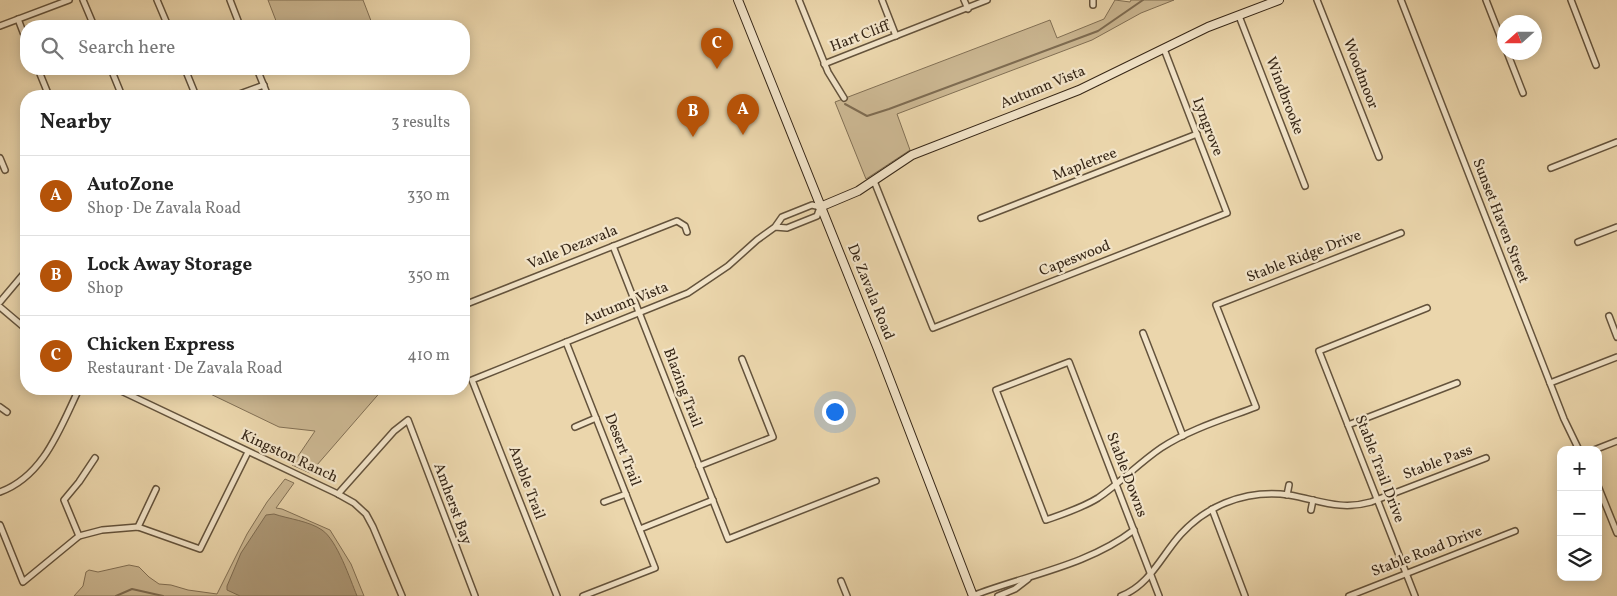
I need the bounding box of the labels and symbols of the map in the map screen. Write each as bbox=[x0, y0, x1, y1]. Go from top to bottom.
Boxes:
street label: Hart Cliff bbox=[827, 15, 895, 58]
north arrow bbox=[1497, 15, 1542, 60]
pin: C bbox=[701, 28, 733, 69]
street label: Woodmoor bbox=[1337, 36, 1383, 112]
street label: Windbrooke bbox=[1260, 54, 1308, 138]
street label: Autumn Vista bbox=[997, 61, 1089, 115]
pin: A bbox=[727, 94, 759, 135]
street label: Lyngrove bbox=[1186, 95, 1228, 159]
pin: B bbox=[677, 96, 709, 137]
street label: Mapletree bbox=[1050, 143, 1120, 187]
street label: Sunset Haven Street bbox=[1467, 156, 1533, 286]
street label: Valle Dezavala bbox=[525, 220, 621, 276]
street label: Stable Ridge Drive bbox=[1244, 225, 1364, 289]
street label: Capeswood bbox=[1036, 236, 1114, 282]
street label: De Zavala Road bbox=[841, 241, 899, 343]
street label: Autumn Vista bbox=[580, 277, 672, 331]
street label: Blazing Trail bbox=[657, 345, 707, 431]
your location bbox=[822, 399, 848, 425]
street label: Desert Trail bbox=[598, 410, 646, 490]
street label: Stable Trail Drive bbox=[1349, 412, 1409, 526]
street label: Kingston Ranch bbox=[237, 425, 341, 489]
street label: Stable Downs bbox=[1100, 429, 1152, 521]
street label: Stable Pass bbox=[1400, 440, 1476, 486]
street label: Amble Trail bbox=[502, 443, 550, 523]
street label: Amherst Bay bbox=[428, 460, 476, 548]
street label: Stable Road Drive bbox=[1369, 521, 1485, 583]

